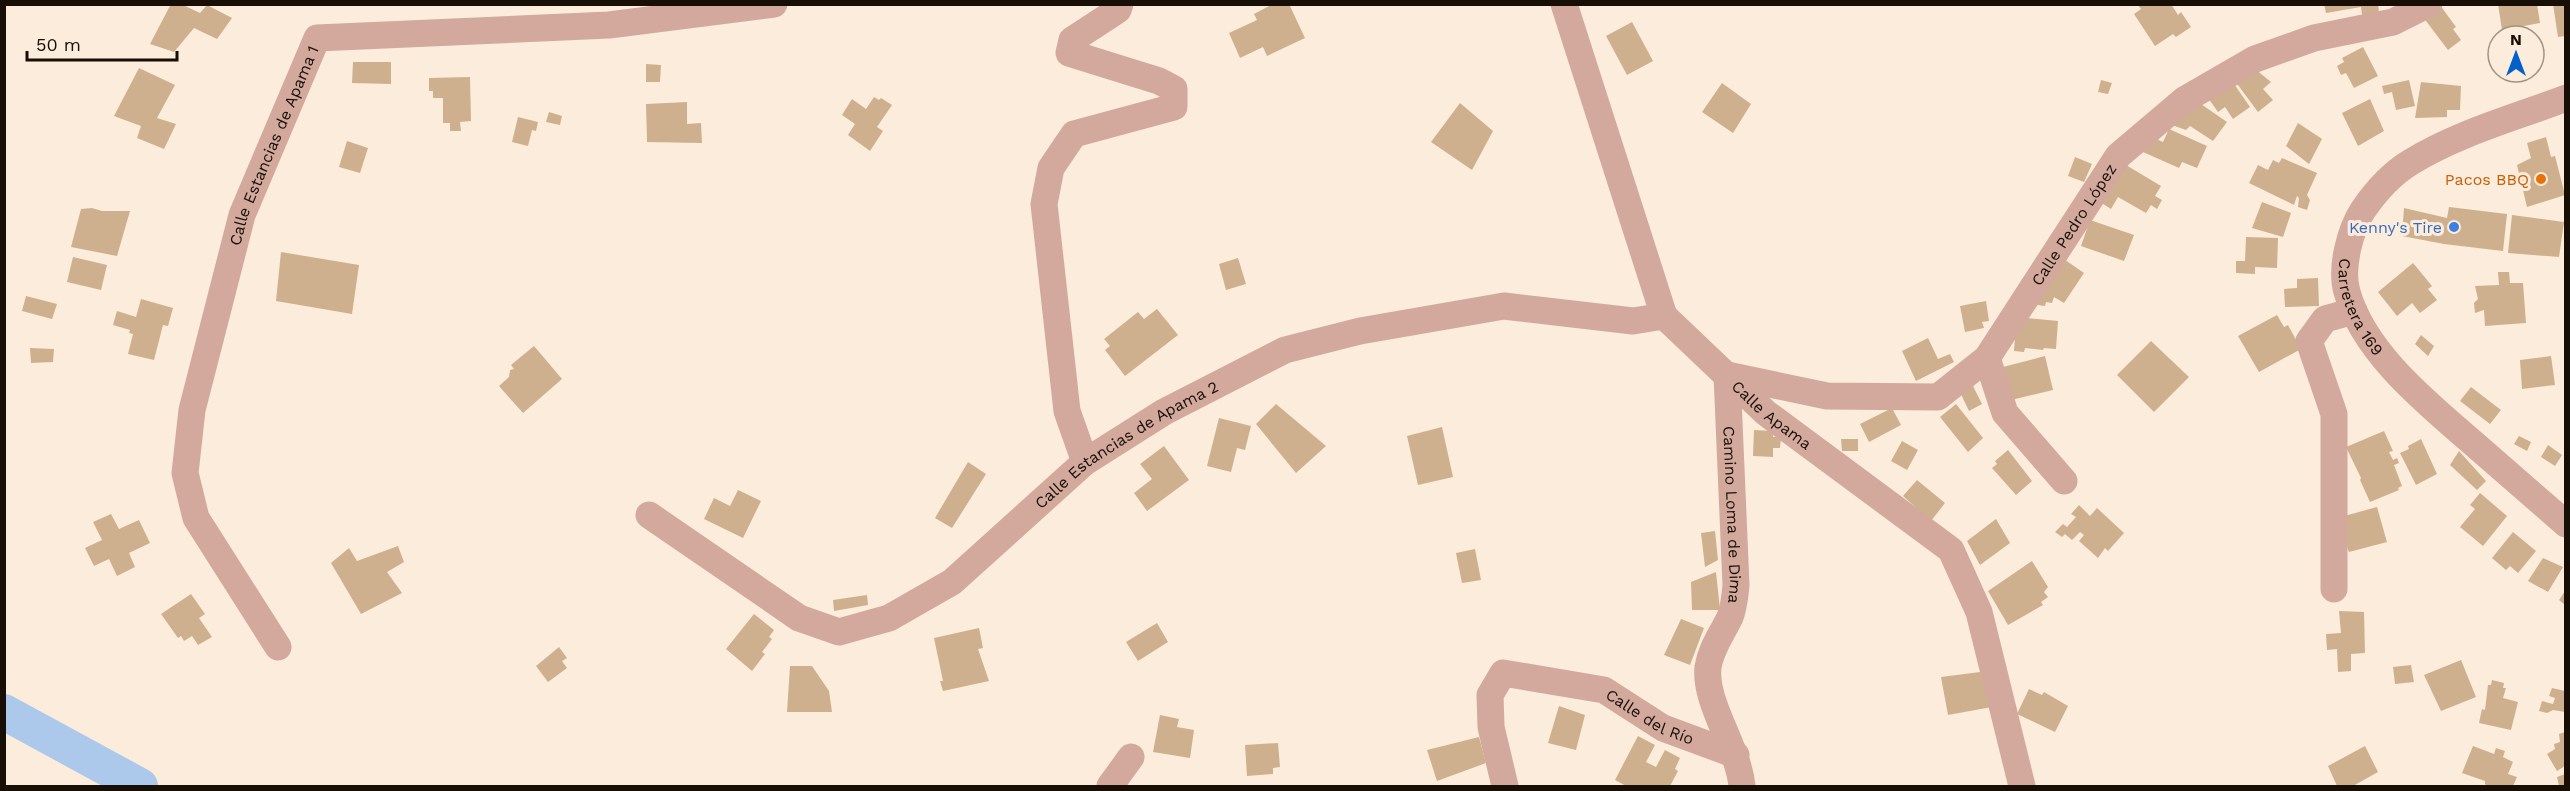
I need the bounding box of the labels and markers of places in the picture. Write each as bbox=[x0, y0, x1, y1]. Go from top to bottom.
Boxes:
place label: Pacos BBQ bbox=[2445, 170, 2529, 189]
marker: Pacos BBQ bbox=[2534, 172, 2548, 186]
place label: Kenny's Tire bbox=[2349, 218, 2442, 237]
marker: Kenny's Tire bbox=[2447, 220, 2461, 234]

